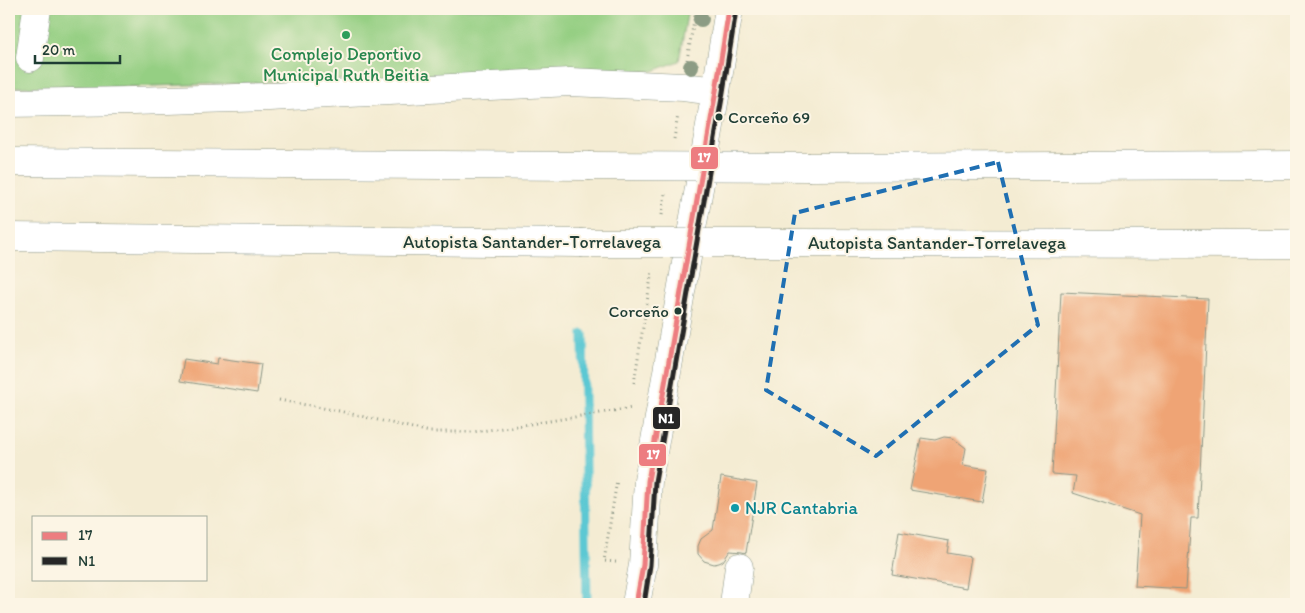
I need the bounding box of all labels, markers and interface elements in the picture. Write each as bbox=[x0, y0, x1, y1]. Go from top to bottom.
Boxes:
marker: Complejo Deportivo Municipal Ruth Beitia bbox=[340, 29, 352, 41]
scale bar bbox=[35, 32, 120, 64]
text: 20 m bbox=[42, 41, 76, 59]
place label: Complejo Deportivo Municipal Ruth Beitia bbox=[263, 43, 430, 86]
place label: Corceño 69 bbox=[728, 107, 810, 127]
marker: Corceño 69 bbox=[714, 112, 724, 122]
line badge: 17 bbox=[690, 146, 719, 170]
text: 17 bbox=[697, 149, 711, 166]
street label: Autopista Santander-Torrelavega bbox=[403, 231, 662, 253]
street label: Autopista Santander-Torrelavega bbox=[808, 232, 1067, 254]
place label: Corceño bbox=[609, 301, 669, 321]
marker: Corceño bbox=[673, 306, 683, 316]
line badge: N1 bbox=[652, 406, 681, 430]
text: N1 bbox=[658, 410, 674, 427]
line badge: 17 bbox=[638, 443, 667, 467]
text: 17 bbox=[646, 446, 660, 463]
place label: NJR Cantabria bbox=[745, 497, 858, 519]
marker: NJR Cantabria bbox=[729, 502, 741, 514]
legend bbox=[32, 516, 208, 580]
text: 17 bbox=[78, 526, 93, 544]
text: N1 bbox=[78, 552, 95, 570]

